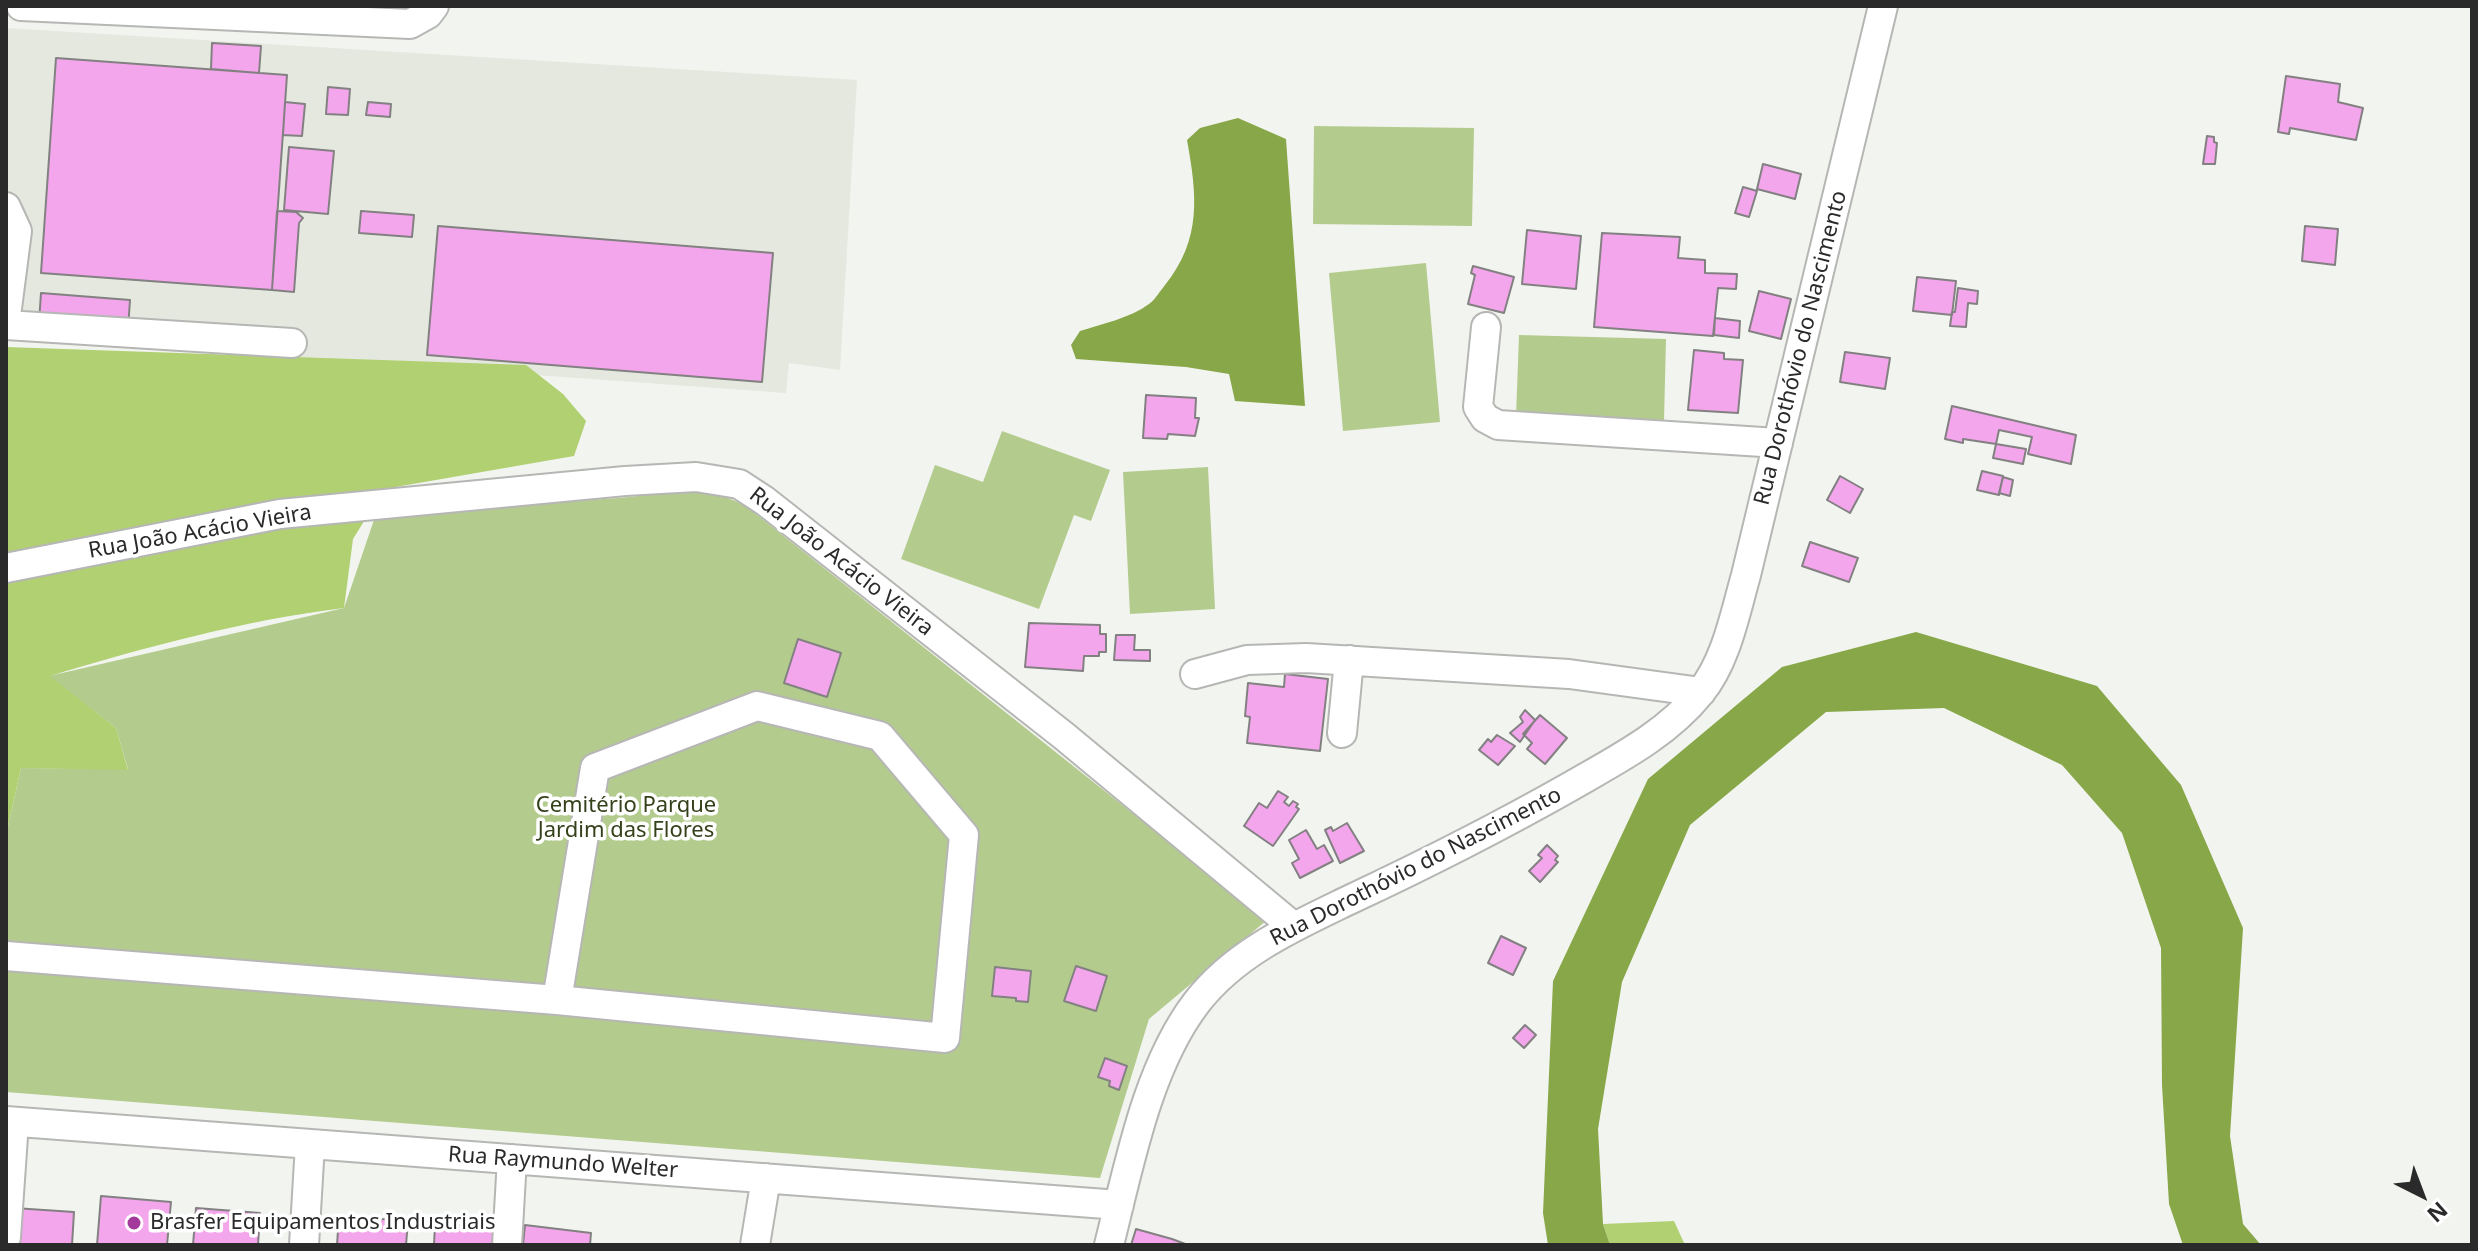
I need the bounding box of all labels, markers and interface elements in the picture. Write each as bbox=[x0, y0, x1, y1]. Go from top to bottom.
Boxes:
street label: Rua Dorothóvio do Nascimento bbox=[1749, 188, 1853, 508]
street label: Rua João Acácio Vieira bbox=[744, 482, 938, 642]
street label: Rua João Acácio Vieira bbox=[86, 499, 314, 565]
street label: Rua Dorothóvio do Nascimento bbox=[1266, 782, 1566, 952]
park label: Cemitério Parque Jardim das Flores bbox=[536, 793, 716, 844]
street label: Rua Raymundo Welter bbox=[447, 1142, 679, 1184]
north arrow bbox=[2382, 1155, 2462, 1235]
text: N bbox=[2421, 1196, 2455, 1230]
place label: Brasfer Equipamentos Industriais bbox=[150, 1210, 496, 1236]
marker: Brasfer Equipamentos Industriais bbox=[125, 1214, 143, 1232]

